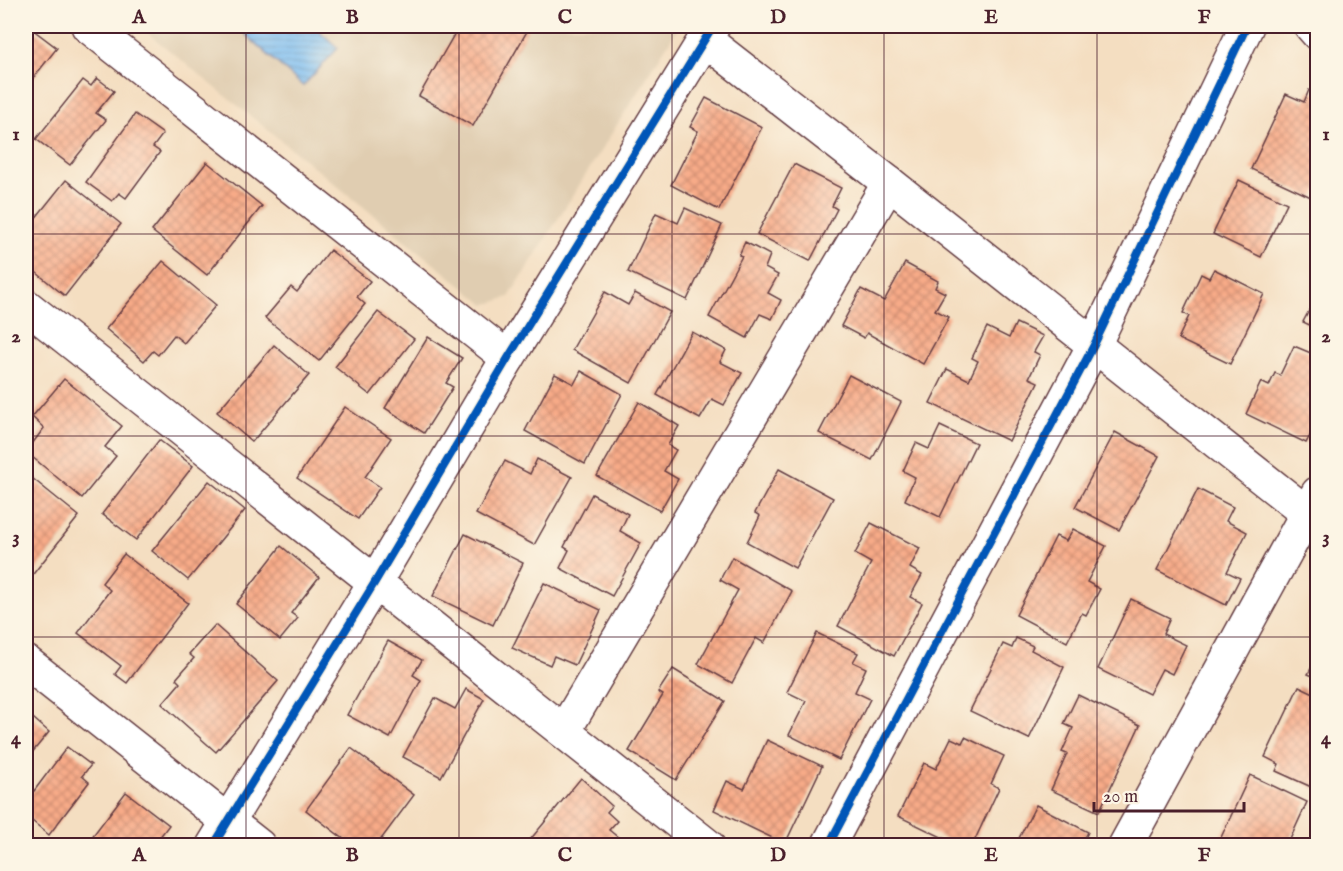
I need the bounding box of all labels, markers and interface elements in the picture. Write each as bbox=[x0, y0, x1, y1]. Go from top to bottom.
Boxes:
text: A bbox=[131, 5, 147, 30]
text: B bbox=[345, 5, 359, 30]
text: C bbox=[558, 5, 572, 30]
text: D bbox=[770, 5, 786, 30]
text: E bbox=[984, 5, 998, 30]
text: F bbox=[1198, 5, 1211, 30]
text: 1 bbox=[12, 122, 20, 147]
text: 1 bbox=[1322, 122, 1330, 147]
text: 2 bbox=[11, 324, 21, 349]
text: 2 bbox=[1321, 324, 1331, 349]
text: 3 bbox=[12, 525, 20, 550]
text: 3 bbox=[1322, 525, 1330, 550]
text: 4 bbox=[11, 726, 22, 751]
text: 4 bbox=[1321, 726, 1332, 751]
scale bar bbox=[1094, 775, 1244, 813]
text: 20 m bbox=[1103, 786, 1138, 809]
text: A bbox=[131, 843, 147, 868]
text: B bbox=[345, 843, 359, 868]
text: C bbox=[558, 843, 572, 868]
text: D bbox=[770, 843, 786, 868]
text: E bbox=[984, 843, 998, 868]
text: F bbox=[1198, 843, 1211, 868]

